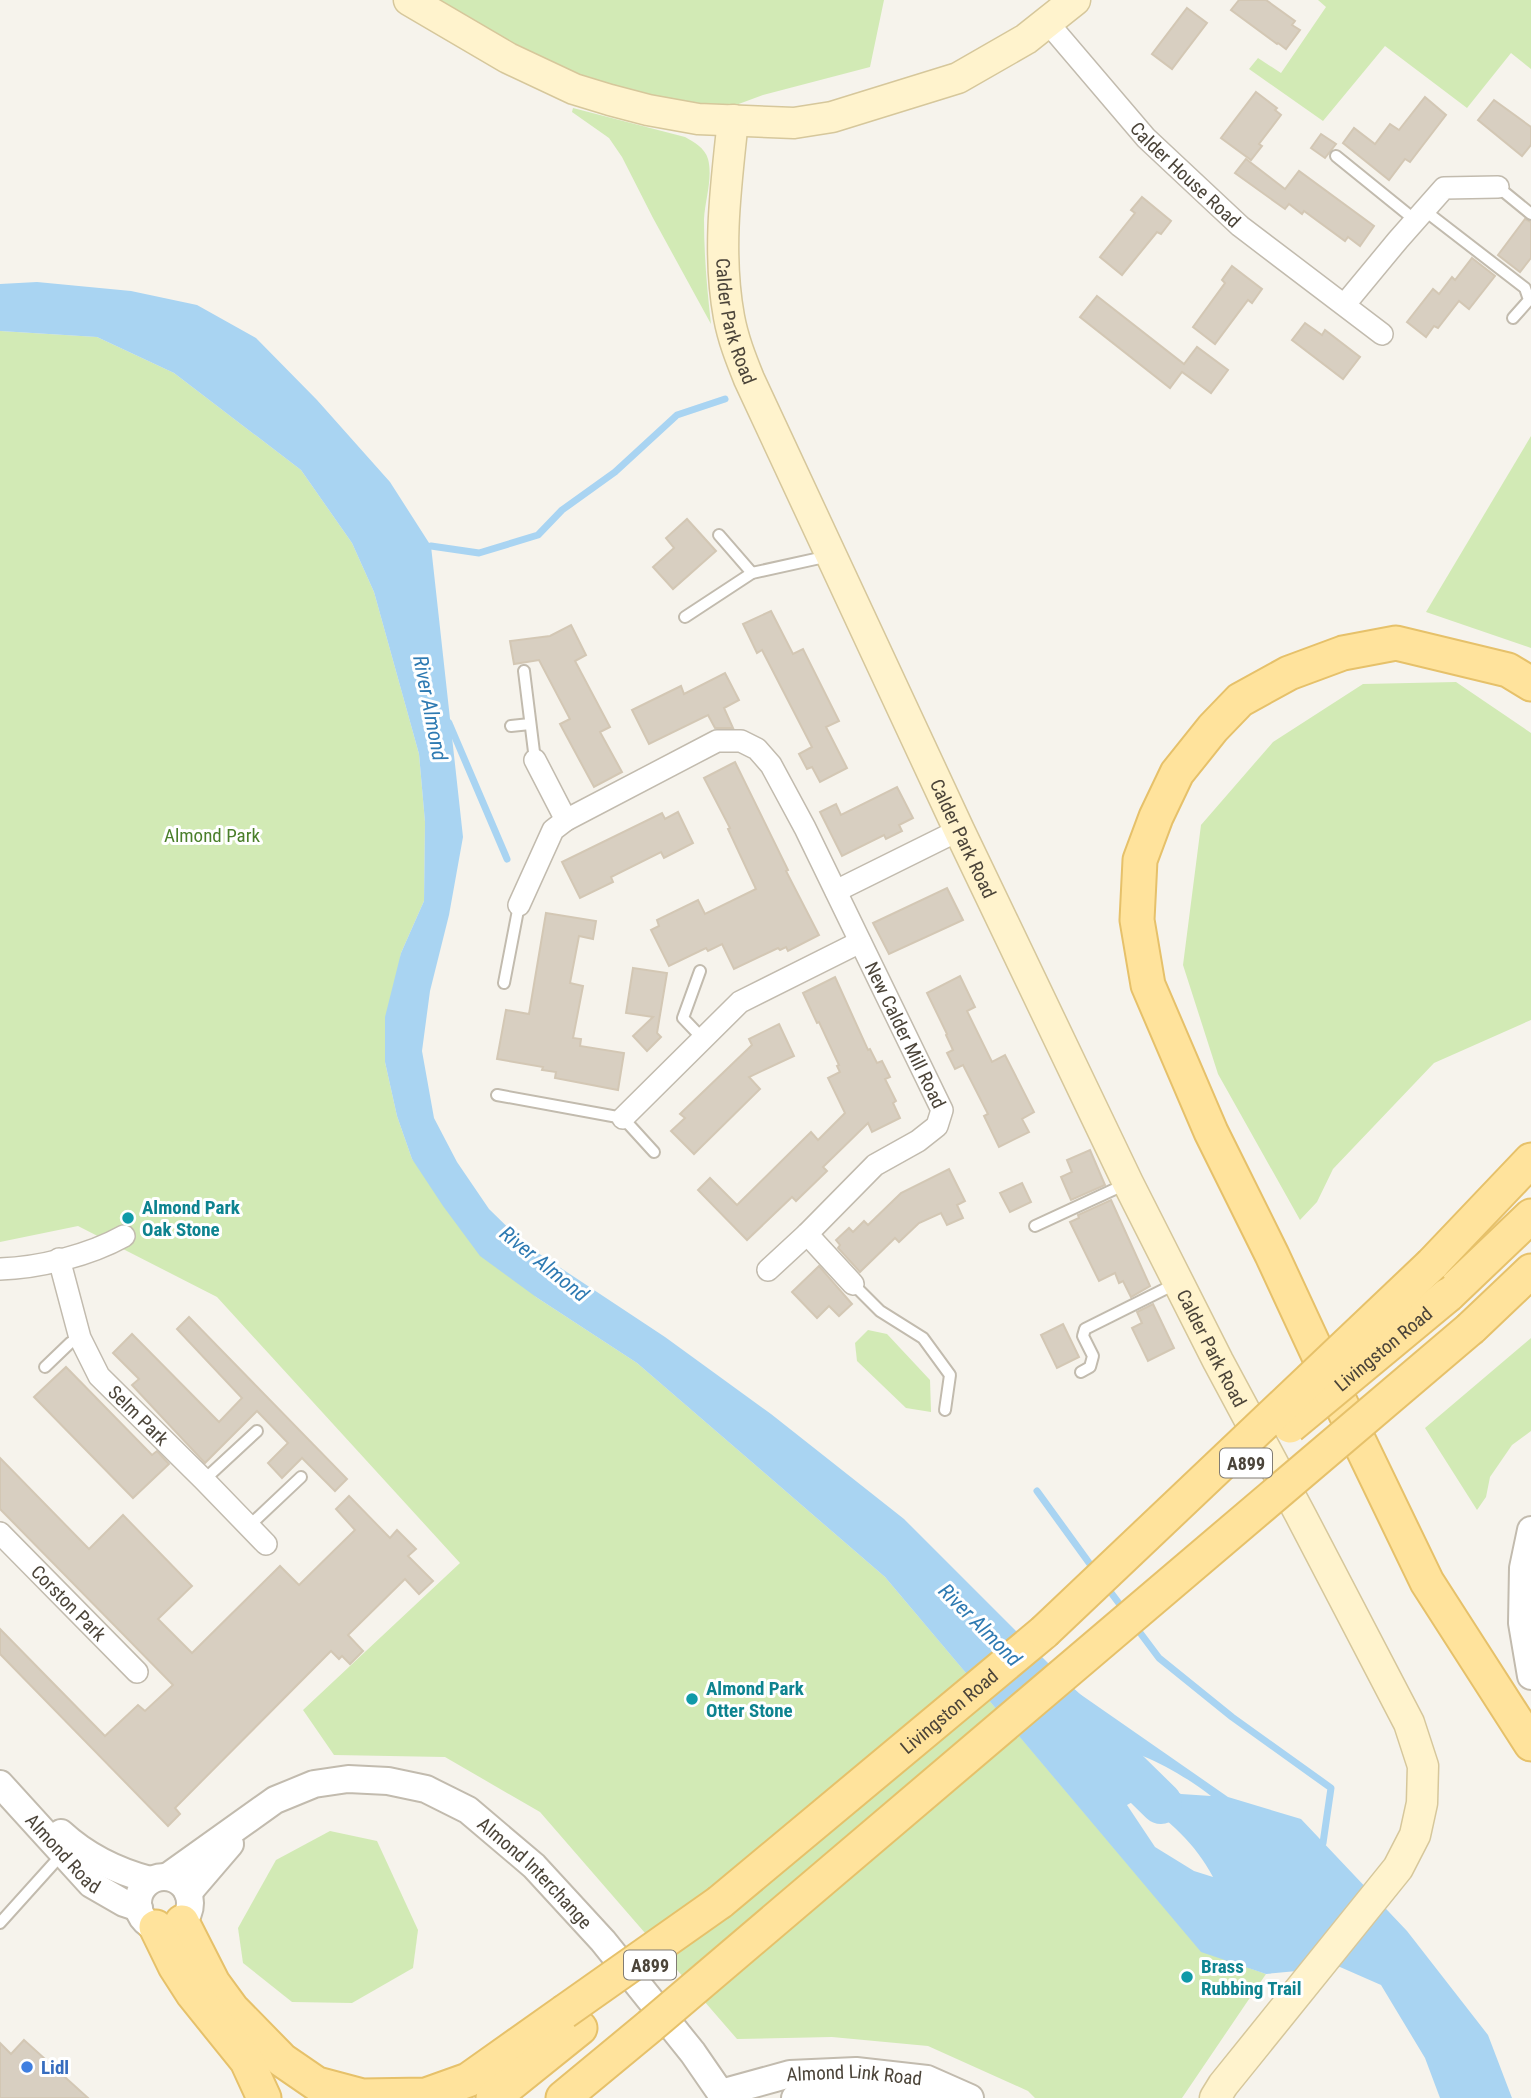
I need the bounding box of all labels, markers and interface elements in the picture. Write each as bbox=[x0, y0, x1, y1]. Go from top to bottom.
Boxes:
street label: Calder House Road bbox=[1126, 117, 1246, 232]
street label: Calder Park Road bbox=[712, 258, 761, 388]
water label: River Almond bbox=[408, 653, 452, 763]
street label: Calder Park Road bbox=[925, 775, 1001, 902]
park label: Almond Park bbox=[164, 824, 260, 847]
street label: New Calder Mill Road bbox=[860, 958, 951, 1112]
place label: Almond Park Oak Stone bbox=[142, 1196, 241, 1241]
marker: Almond Park Oak Stone bbox=[120, 1210, 136, 1226]
water label: River Almond bbox=[495, 1221, 594, 1307]
street label: Calder Park Road bbox=[1172, 1285, 1252, 1411]
street label: Livingston Road bbox=[1330, 1302, 1437, 1396]
street label: Selm Park bbox=[104, 1380, 174, 1450]
road number: A899 bbox=[1220, 1448, 1272, 1478]
street label: Corston Park bbox=[26, 1560, 111, 1646]
water label: River Almond bbox=[934, 1579, 1027, 1672]
street label: Livingston Road bbox=[895, 1664, 1002, 1758]
place label: Almond Park Otter Stone bbox=[706, 1677, 805, 1722]
marker: Almond Park Otter Stone bbox=[684, 1691, 700, 1707]
street label: Almond Road bbox=[21, 1809, 105, 1898]
street label: Almond Interchange bbox=[473, 1812, 597, 1933]
road number: A899 bbox=[624, 1951, 676, 1980]
place label: Brass Rubbing Trail bbox=[1201, 1955, 1301, 2000]
marker: Brass Rubbing Trail bbox=[1179, 1969, 1195, 1985]
place label: Lidl bbox=[41, 2056, 69, 2079]
marker: Lidl bbox=[19, 2059, 35, 2075]
street label: Almond Link Road bbox=[786, 2059, 923, 2090]

